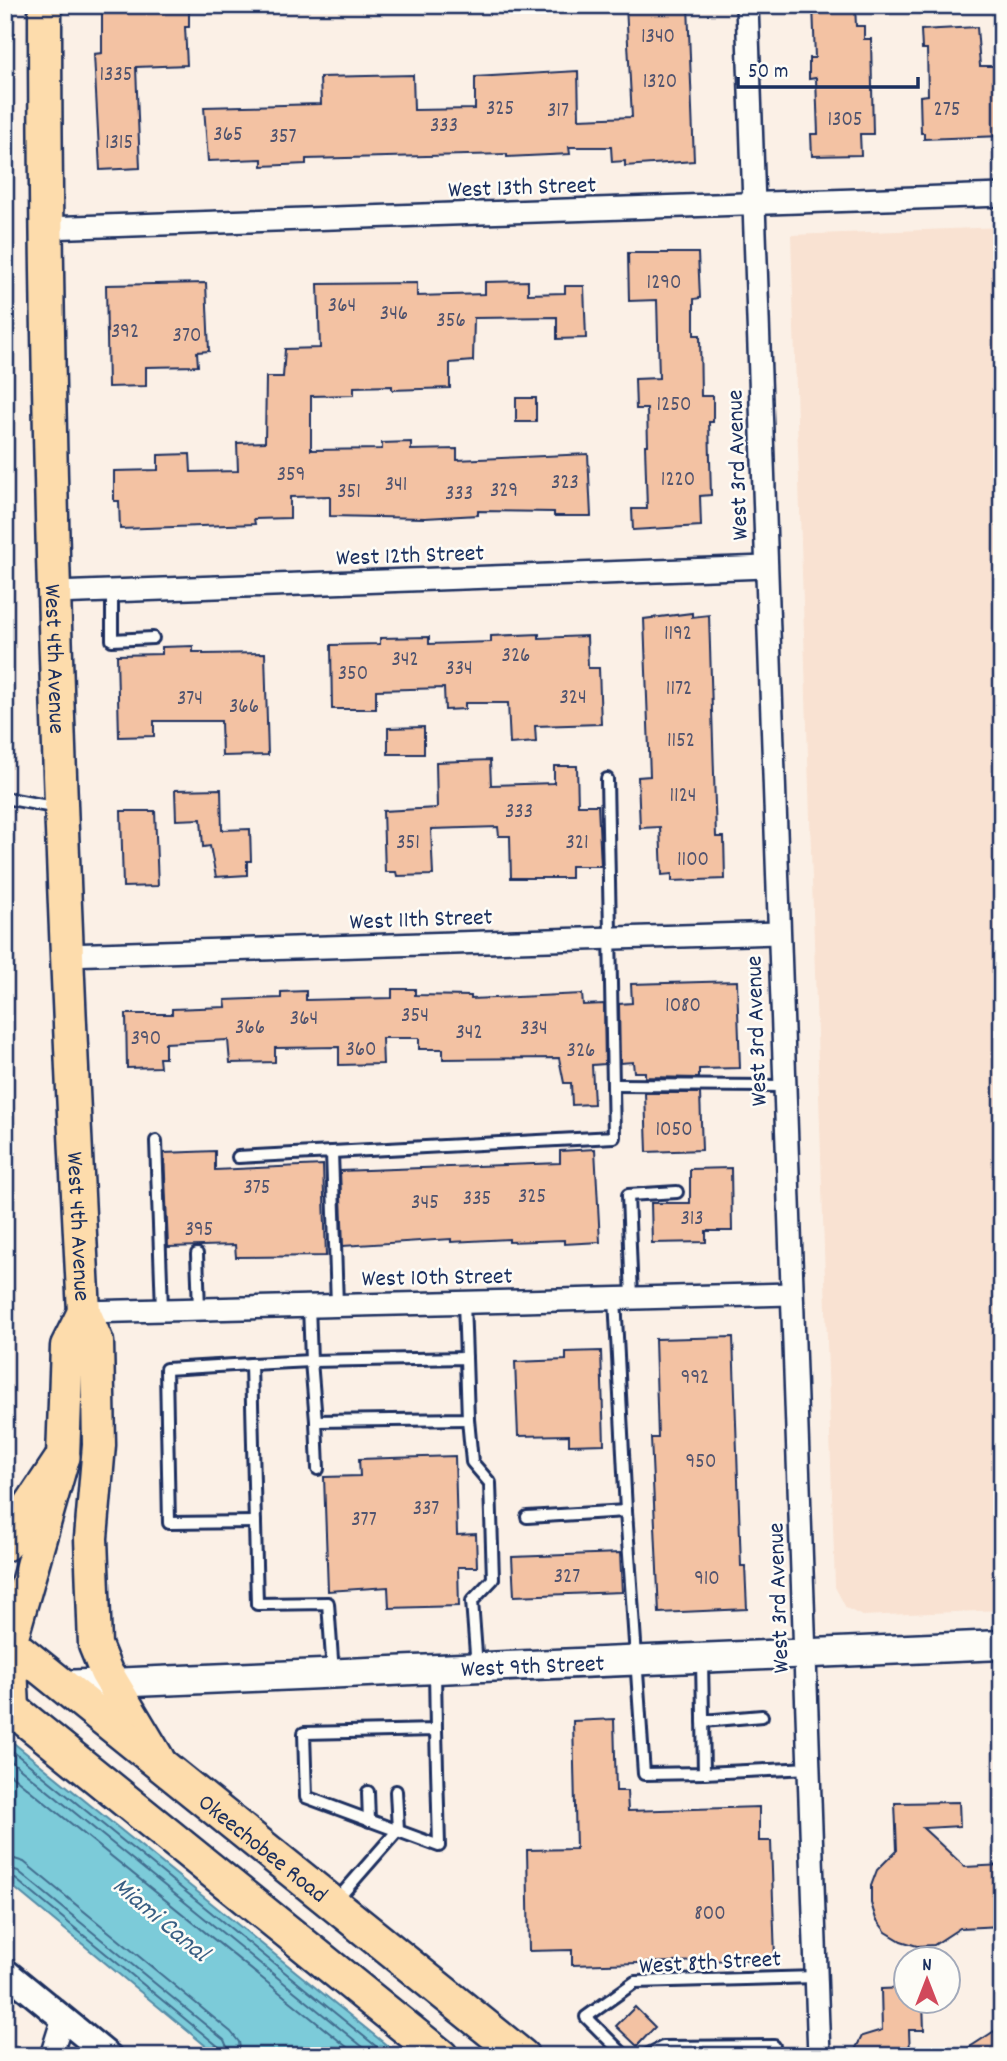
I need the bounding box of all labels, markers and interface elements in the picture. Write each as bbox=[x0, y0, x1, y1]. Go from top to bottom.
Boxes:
house number: 1340 bbox=[641, 23, 675, 53]
scale bar bbox=[738, 46, 918, 90]
text: 50 m bbox=[748, 58, 788, 88]
house number: 1335 bbox=[100, 61, 132, 91]
house number: 1320 bbox=[643, 68, 677, 98]
house number: 325 bbox=[486, 95, 514, 125]
house number: 275 bbox=[934, 96, 960, 126]
house number: 317 bbox=[547, 97, 569, 127]
house number: 1305 bbox=[827, 106, 863, 136]
house number: 333 bbox=[430, 112, 458, 142]
house number: 365 bbox=[213, 121, 243, 151]
house number: 357 bbox=[269, 123, 297, 153]
house number: 1315 bbox=[105, 129, 133, 159]
street label: West 13th Street bbox=[447, 169, 597, 209]
house number: 1290 bbox=[647, 269, 681, 299]
house number: 364 bbox=[328, 292, 356, 322]
house number: 346 bbox=[380, 300, 408, 330]
house number: 356 bbox=[436, 307, 466, 337]
house number: 392 bbox=[111, 318, 139, 348]
house number: 370 bbox=[173, 322, 201, 352]
street label: West 3rd Avenue bbox=[719, 389, 759, 541]
house number: 1250 bbox=[657, 391, 691, 421]
house number: 359 bbox=[277, 461, 305, 491]
house number: 1220 bbox=[661, 466, 695, 496]
house number: 323 bbox=[551, 469, 579, 499]
house number: 341 bbox=[385, 471, 407, 501]
house number: 329 bbox=[490, 477, 518, 507]
house number: 351 bbox=[337, 478, 361, 508]
house number: 333 bbox=[445, 480, 473, 510]
street label: West 12th Street bbox=[335, 537, 485, 577]
street label: West 4th Avenue bbox=[34, 584, 72, 734]
house number: 1192 bbox=[664, 620, 692, 650]
house number: 326 bbox=[502, 642, 530, 672]
house number: 342 bbox=[391, 646, 419, 676]
house number: 334 bbox=[445, 655, 473, 685]
house number: 350 bbox=[338, 660, 368, 690]
house number: 1172 bbox=[666, 675, 692, 705]
house number: 324 bbox=[559, 684, 587, 714]
house number: 374 bbox=[177, 685, 203, 715]
house number: 366 bbox=[229, 693, 259, 723]
house number: 1152 bbox=[667, 727, 695, 757]
house number: 1124 bbox=[669, 782, 697, 812]
house number: 333 bbox=[505, 798, 533, 828]
house number: 351 bbox=[396, 829, 420, 859]
house number: 321 bbox=[565, 829, 589, 859]
house number: 1100 bbox=[677, 846, 709, 876]
street label: West 11th Street bbox=[349, 902, 493, 940]
street label: West 3rd Avenue bbox=[738, 955, 778, 1107]
house number: 1080 bbox=[665, 992, 701, 1022]
house number: 354 bbox=[401, 1002, 429, 1032]
house number: 364 bbox=[290, 1005, 318, 1035]
house number: 366 bbox=[235, 1014, 265, 1044]
house number: 334 bbox=[520, 1015, 548, 1045]
house number: 342 bbox=[455, 1019, 483, 1049]
house number: 390 bbox=[131, 1025, 161, 1055]
house number: 360 bbox=[345, 1036, 377, 1066]
house number: 326 bbox=[567, 1037, 595, 1067]
house number: 1050 bbox=[655, 1116, 693, 1146]
street label: West 4th Avenue bbox=[56, 1151, 97, 1302]
house number: 375 bbox=[243, 1174, 271, 1204]
house number: 325 bbox=[518, 1183, 546, 1213]
house number: 335 bbox=[463, 1185, 491, 1215]
house number: 345 bbox=[411, 1189, 439, 1219]
house number: 313 bbox=[680, 1205, 704, 1235]
house number: 395 bbox=[185, 1216, 213, 1246]
street label: West 10th Street bbox=[361, 1261, 513, 1297]
house number: 992 bbox=[681, 1364, 709, 1394]
house number: 950 bbox=[686, 1448, 716, 1478]
house number: 337 bbox=[413, 1495, 439, 1525]
house number: 377 bbox=[351, 1506, 377, 1536]
street label: West 3rd Avenue bbox=[760, 1522, 800, 1674]
house number: 327 bbox=[554, 1563, 580, 1593]
house number: 910 bbox=[694, 1565, 720, 1595]
street label: West 9th Street bbox=[460, 1648, 605, 1688]
street label: Okeechobee Road bbox=[189, 1787, 334, 1913]
water label: Miami Canal bbox=[103, 1869, 218, 1973]
house number: 800 bbox=[694, 1900, 726, 1930]
street label: West 8th Street bbox=[638, 1943, 782, 1985]
north arrow bbox=[892, 1946, 962, 2016]
text: N bbox=[922, 1953, 932, 1980]

